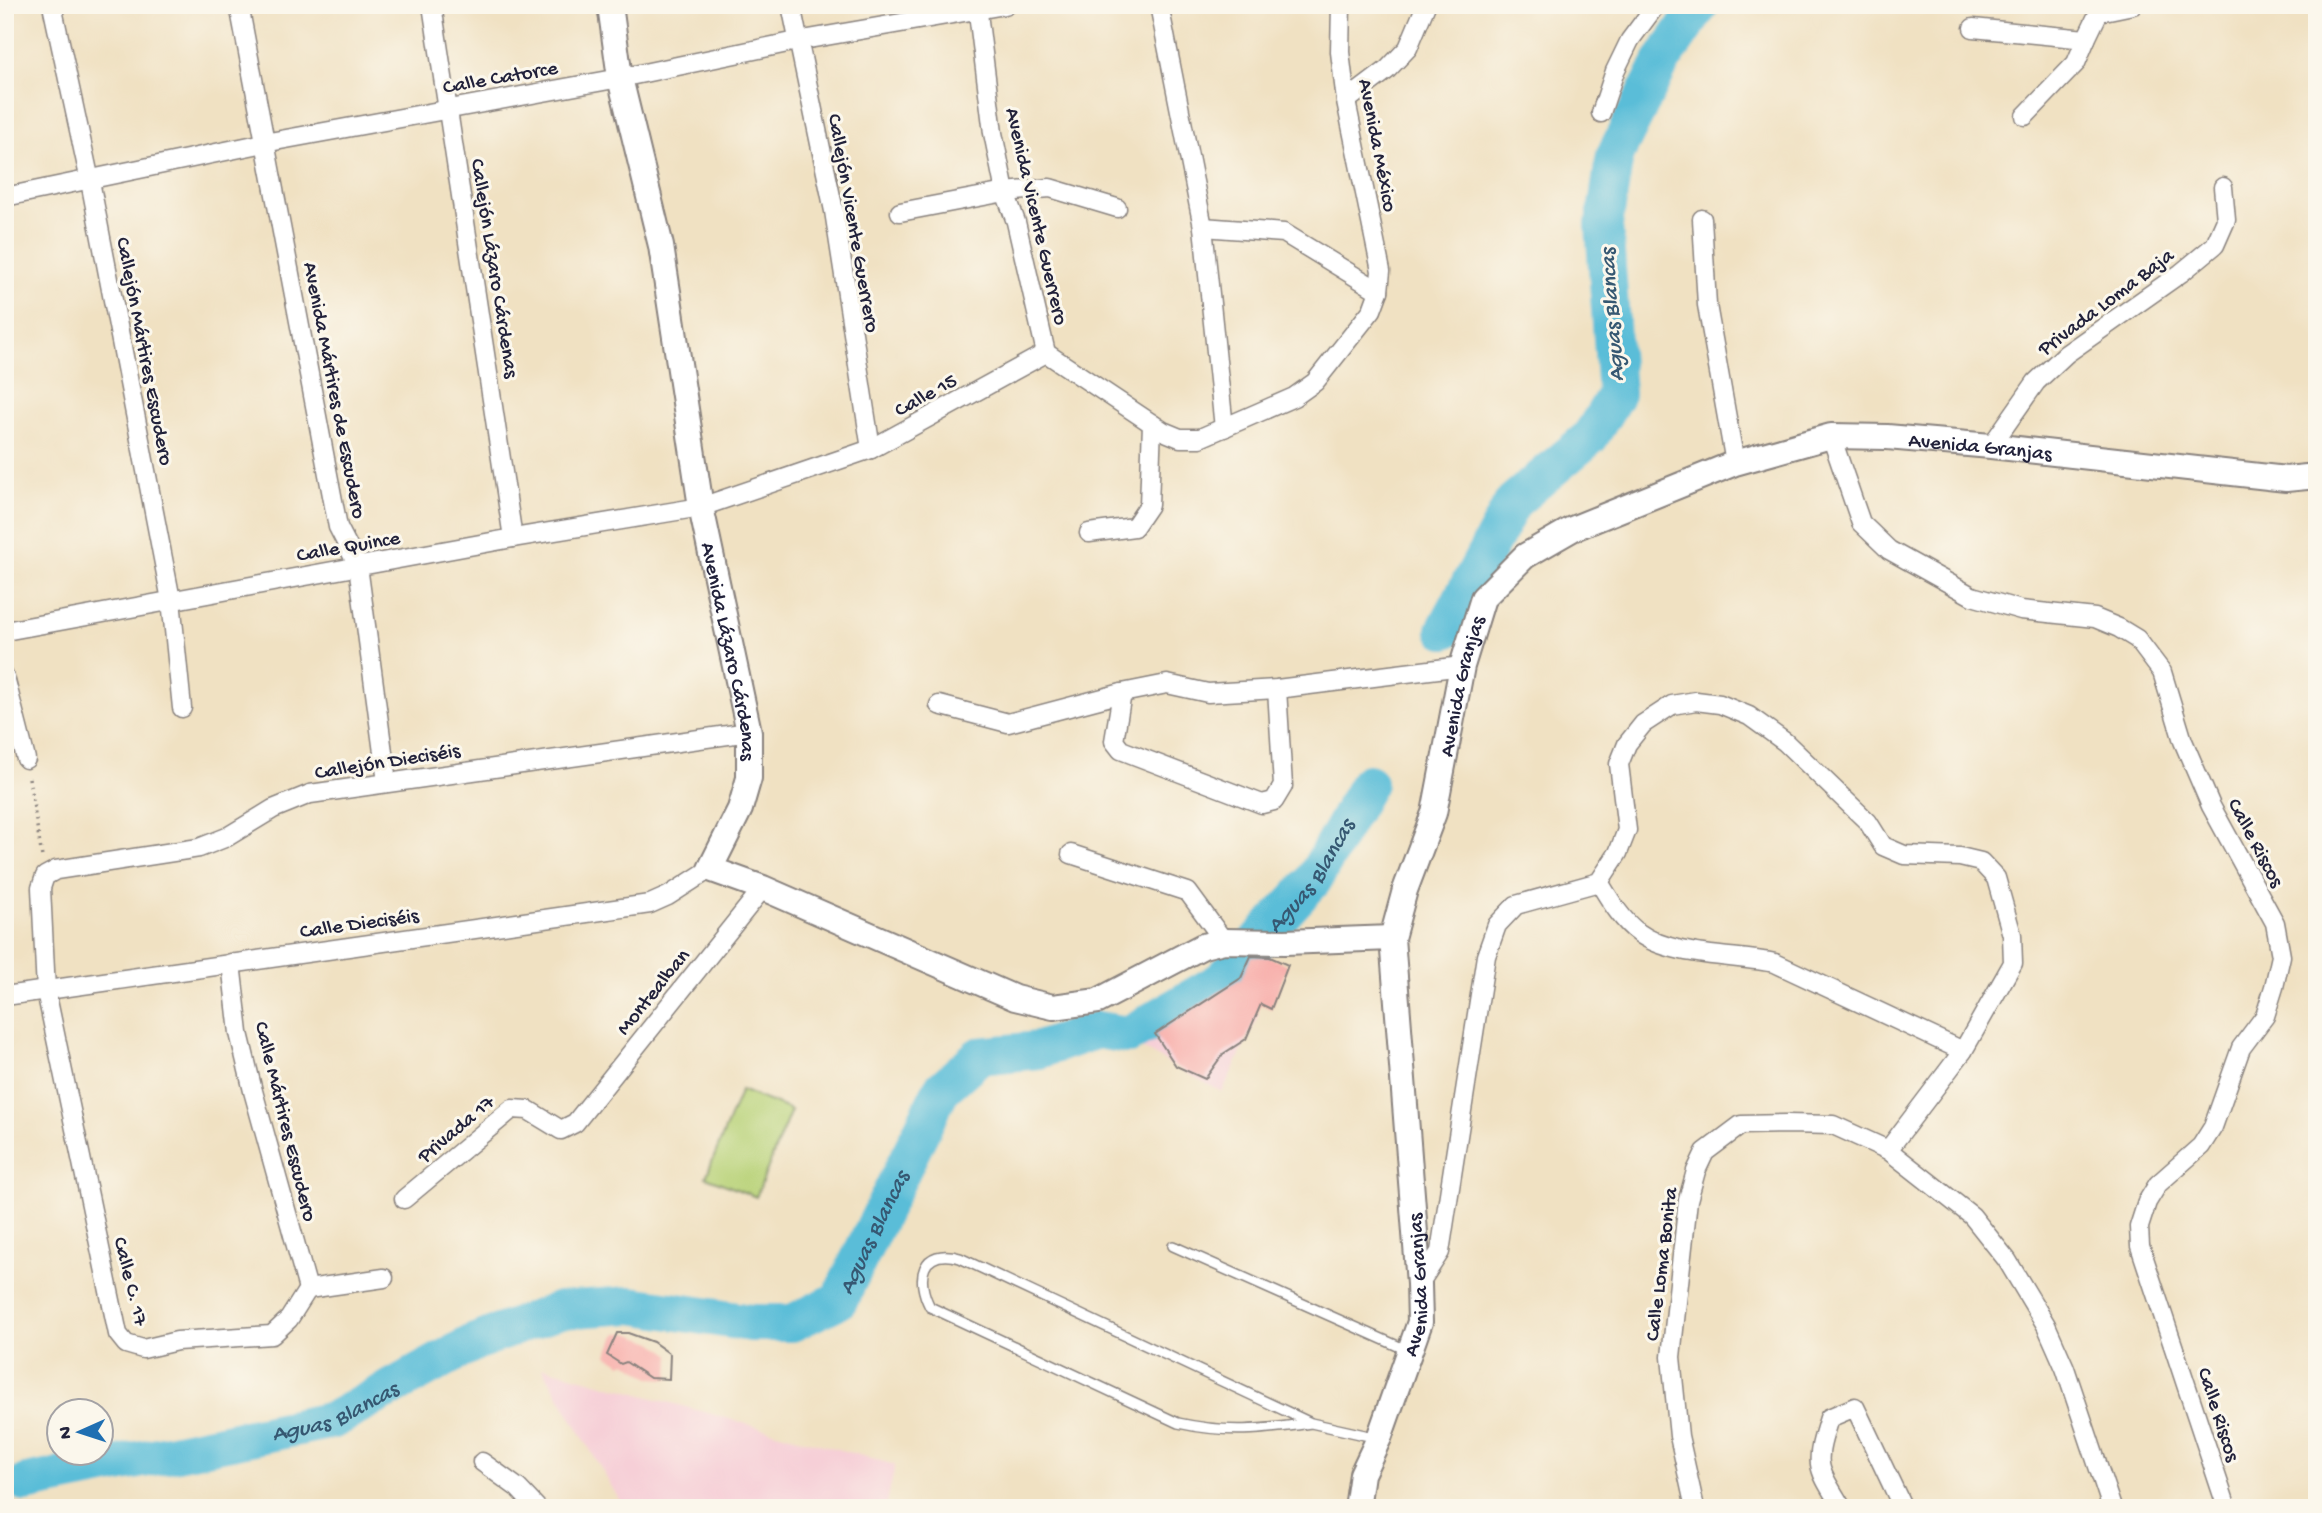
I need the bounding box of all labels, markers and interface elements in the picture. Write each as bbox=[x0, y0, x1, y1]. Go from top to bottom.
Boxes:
street label: Calle Catorce bbox=[441, 57, 561, 102]
street label: Avenida México bbox=[1350, 77, 1401, 214]
street label: Avenida Vicente Guerrero bbox=[997, 106, 1072, 328]
street label: Callejón Vicente Guerrero bbox=[820, 112, 883, 335]
street label: Callejón Lázaro Cárdenas bbox=[463, 157, 522, 381]
street label: Callejón Mártires Escudero bbox=[108, 235, 177, 468]
street label: Privada Loma Baja bbox=[2033, 244, 2181, 364]
water label: Aguas Blancas bbox=[1595, 245, 1632, 382]
street label: Avenida Mártires de Escudero bbox=[295, 260, 370, 521]
street label: Calle 15 bbox=[891, 370, 962, 424]
street label: Avenida Granjas bbox=[1907, 430, 2054, 469]
street label: Calle Quince bbox=[295, 527, 403, 570]
street label: Avenida Lázaro Cárdenas bbox=[693, 540, 758, 762]
street label: Avenida Granjas bbox=[1436, 612, 1493, 759]
street label: Callejón Dieciséis bbox=[313, 739, 463, 787]
street label: Calle Riscos bbox=[2220, 795, 2288, 894]
water label: Aguas Blancas bbox=[1262, 813, 1363, 940]
street label: Calle Dieciséis bbox=[298, 905, 422, 946]
street label: Montealban bbox=[612, 945, 697, 1041]
street label: Calle Mártires Escudero bbox=[247, 1019, 321, 1224]
street label: Privada 17 bbox=[413, 1091, 502, 1171]
water label: Aguas Blancas bbox=[834, 1165, 918, 1299]
street label: Calle Loma Bonita bbox=[1642, 1185, 1685, 1343]
street label: Avenida Granjas bbox=[1400, 1211, 1436, 1360]
street label: Calle C. 17 bbox=[106, 1235, 152, 1330]
street label: Calle Riscos bbox=[2190, 1365, 2244, 1466]
water label: Aguas Blancas bbox=[270, 1376, 406, 1449]
north arrow bbox=[46, 1398, 116, 1468]
text: N bbox=[55, 1426, 78, 1440]

